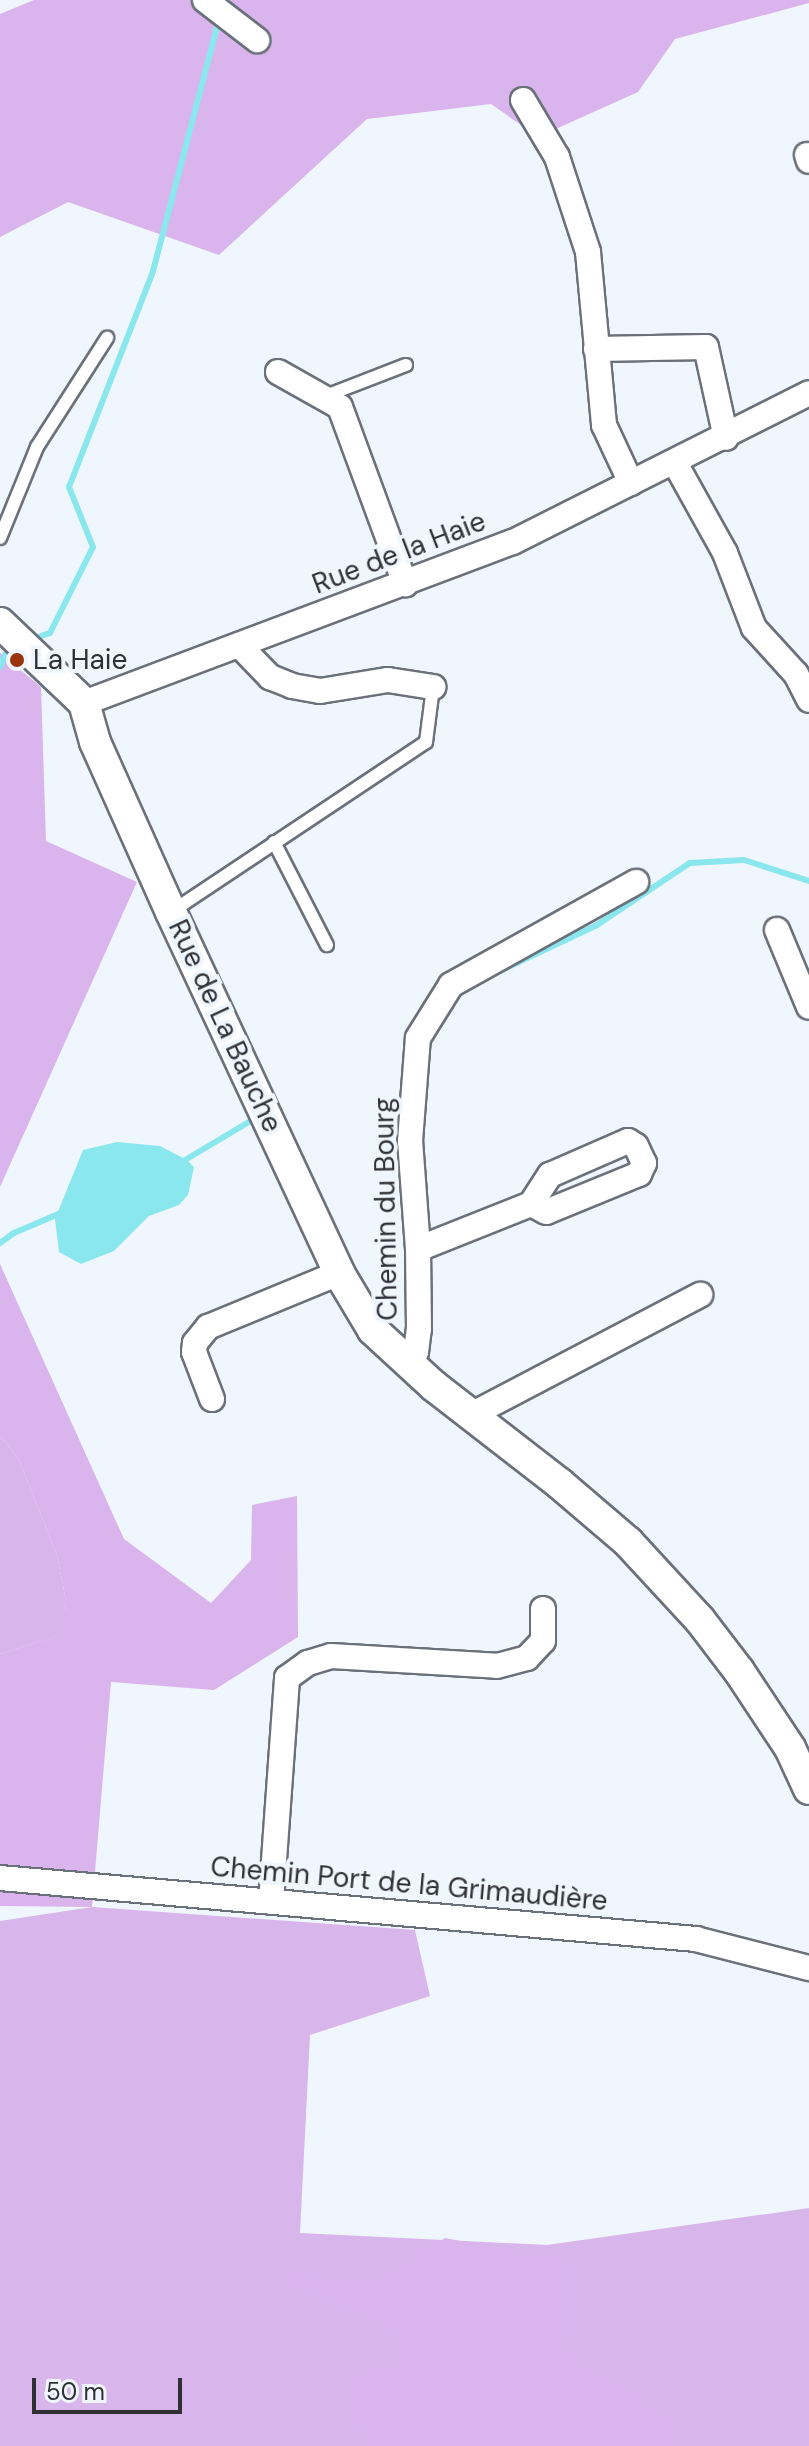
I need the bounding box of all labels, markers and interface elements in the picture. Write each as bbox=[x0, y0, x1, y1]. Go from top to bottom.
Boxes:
street label: Rue de la Haie bbox=[308, 505, 490, 601]
place label: La Haie bbox=[33, 643, 127, 677]
marker: La Haie bbox=[8, 651, 26, 669]
street label: Rue de La Bauche bbox=[161, 914, 289, 1138]
street label: Chemin du Bourg bbox=[367, 1097, 405, 1321]
street label: Chemin Port de la Grimaudière bbox=[209, 1850, 609, 1918]
scale bar bbox=[36, 2362, 186, 2412]
text: 50 m bbox=[46, 2376, 105, 2407]

